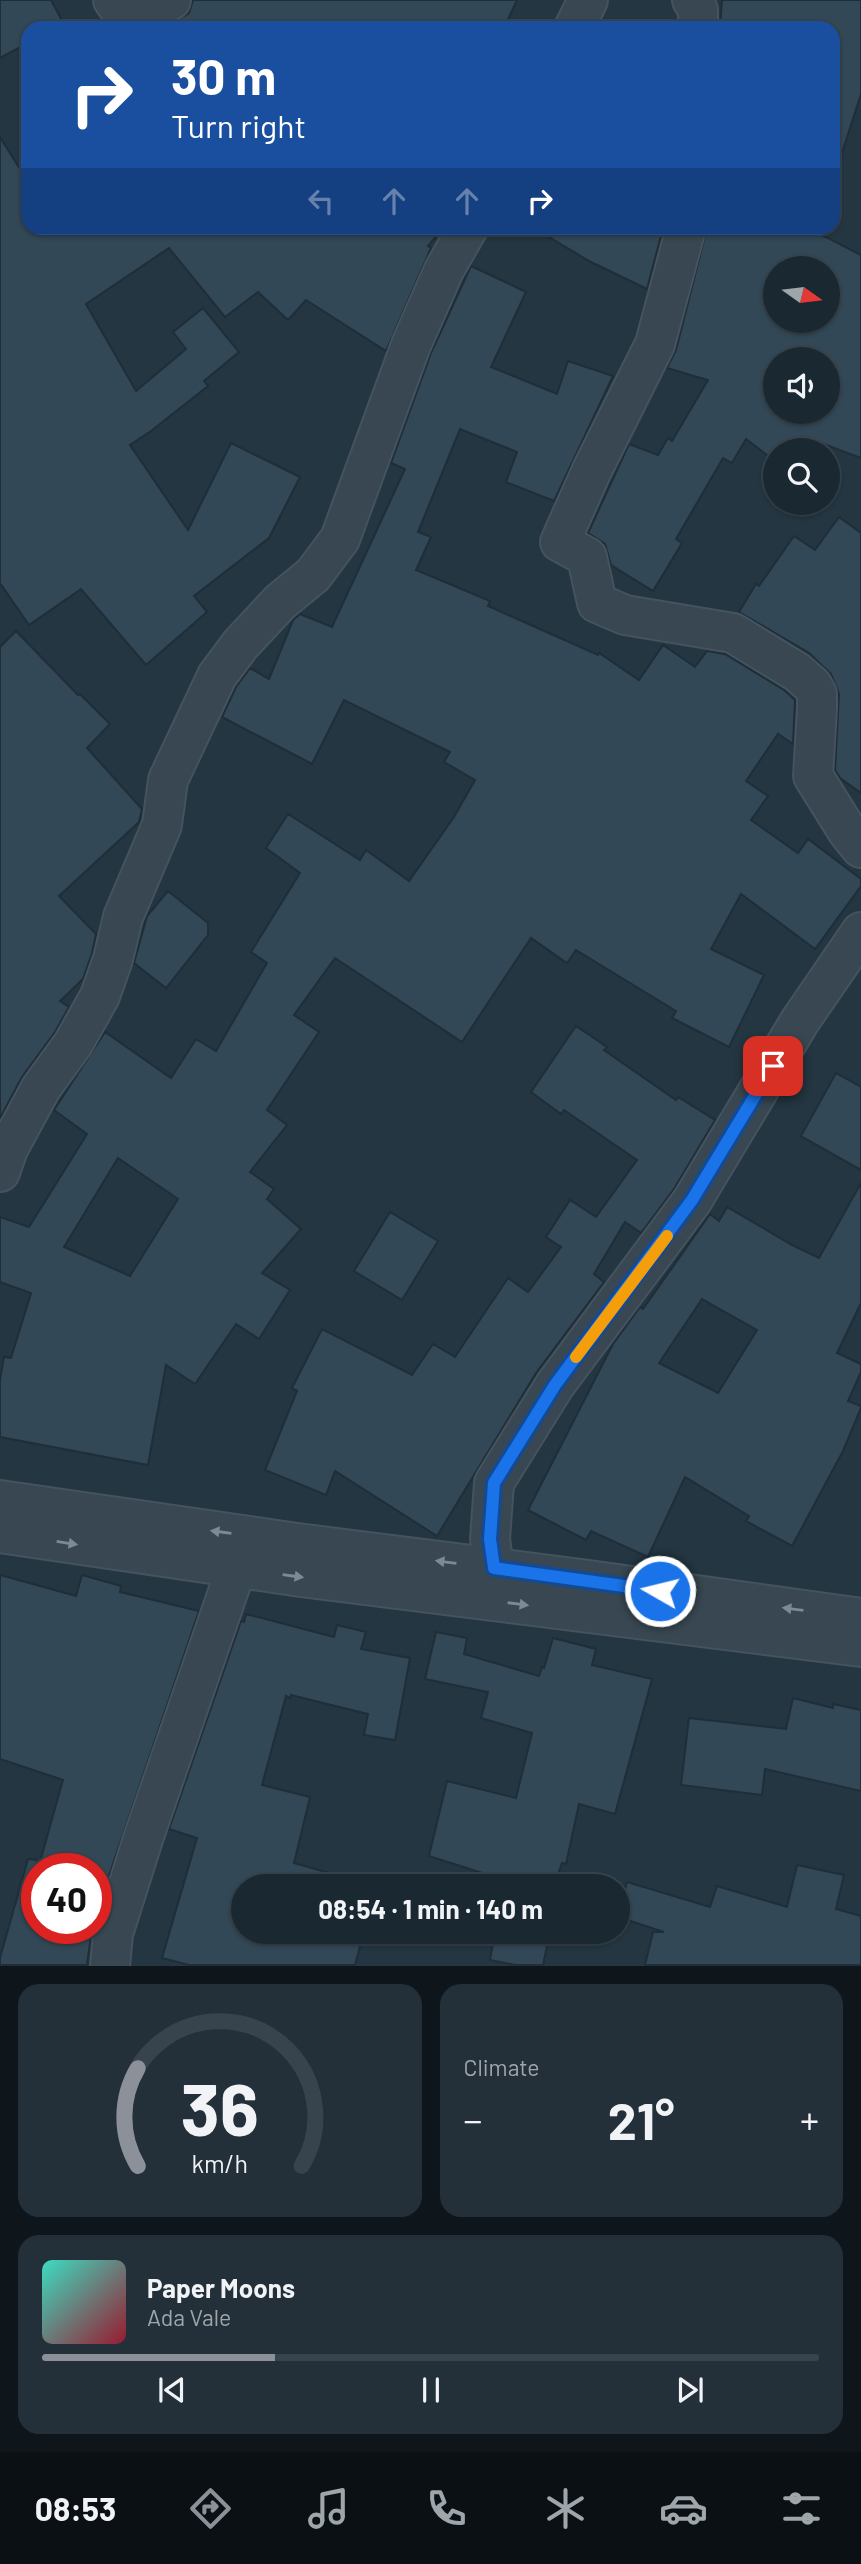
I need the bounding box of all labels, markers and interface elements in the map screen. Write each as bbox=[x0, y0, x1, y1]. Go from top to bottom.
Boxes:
text: 30 m bbox=[171, 46, 276, 105]
icon: right bbox=[56, 49, 147, 140]
text: Turn right bbox=[171, 106, 306, 144]
icon: left bbox=[302, 182, 340, 220]
icon: ahead bbox=[375, 182, 413, 220]
icon: ahead bbox=[448, 182, 486, 220]
icon: right bbox=[521, 182, 559, 220]
north arrow bbox=[763, 256, 840, 332]
map controls bbox=[763, 256, 840, 515]
button: sound bbox=[763, 347, 840, 424]
button: search bbox=[763, 438, 840, 515]
pin bbox=[743, 1036, 803, 1096]
icon: arrive bbox=[754, 1047, 792, 1085]
one-way arrow bbox=[210, 1526, 232, 1537]
one-way arrow bbox=[57, 1538, 79, 1549]
position arrow bbox=[623, 1554, 697, 1628]
one-way arrow bbox=[435, 1557, 457, 1568]
one-way arrow bbox=[282, 1571, 304, 1582]
one-way arrow bbox=[507, 1599, 529, 1610]
one-way arrow bbox=[782, 1604, 804, 1615]
speed limit sign: 40 bbox=[21, 1853, 112, 1944]
text: 08:54 · 1 min · 140 m bbox=[318, 1893, 543, 1924]
text: Climate bbox=[464, 2053, 540, 2081]
text: 36 bbox=[181, 2064, 259, 2152]
text: 21° bbox=[608, 2088, 675, 2150]
text: − bbox=[464, 2096, 483, 2142]
text: + bbox=[800, 2096, 819, 2142]
text: km/h bbox=[191, 2148, 248, 2178]
text: Paper Moons bbox=[147, 2272, 295, 2303]
text: Ada Vale bbox=[147, 2303, 231, 2331]
icon: previous bbox=[153, 2371, 191, 2409]
icon: pause bbox=[412, 2371, 450, 2409]
icon: next bbox=[671, 2371, 709, 2409]
icon: directions bbox=[186, 2484, 235, 2533]
icon: music bbox=[304, 2484, 353, 2533]
icon: phone bbox=[422, 2484, 471, 2533]
icon: climate bbox=[541, 2484, 590, 2533]
icon: car bbox=[659, 2484, 708, 2533]
icon: filters bbox=[777, 2484, 826, 2533]
text: 08:53 bbox=[35, 2489, 116, 2527]

